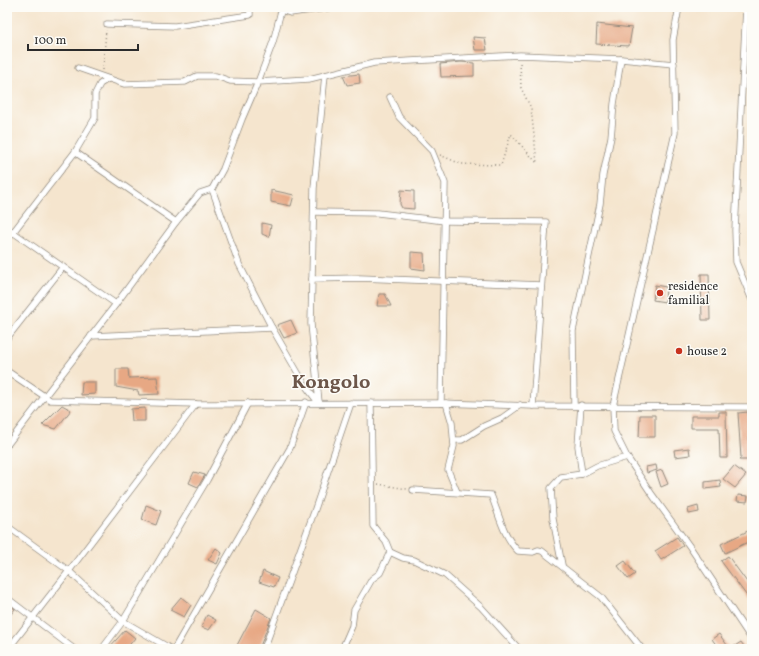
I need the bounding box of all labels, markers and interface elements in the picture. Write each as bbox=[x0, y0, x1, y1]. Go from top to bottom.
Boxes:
scale bar bbox=[28, 26, 138, 52]
text: 100 m bbox=[34, 33, 67, 49]
place label: residence familial bbox=[668, 279, 718, 309]
marker: residence familial bbox=[655, 288, 665, 298]
place label: house 2 bbox=[687, 344, 727, 360]
marker: house 2 bbox=[674, 346, 684, 356]
district label: Kongolo bbox=[292, 369, 370, 397]

